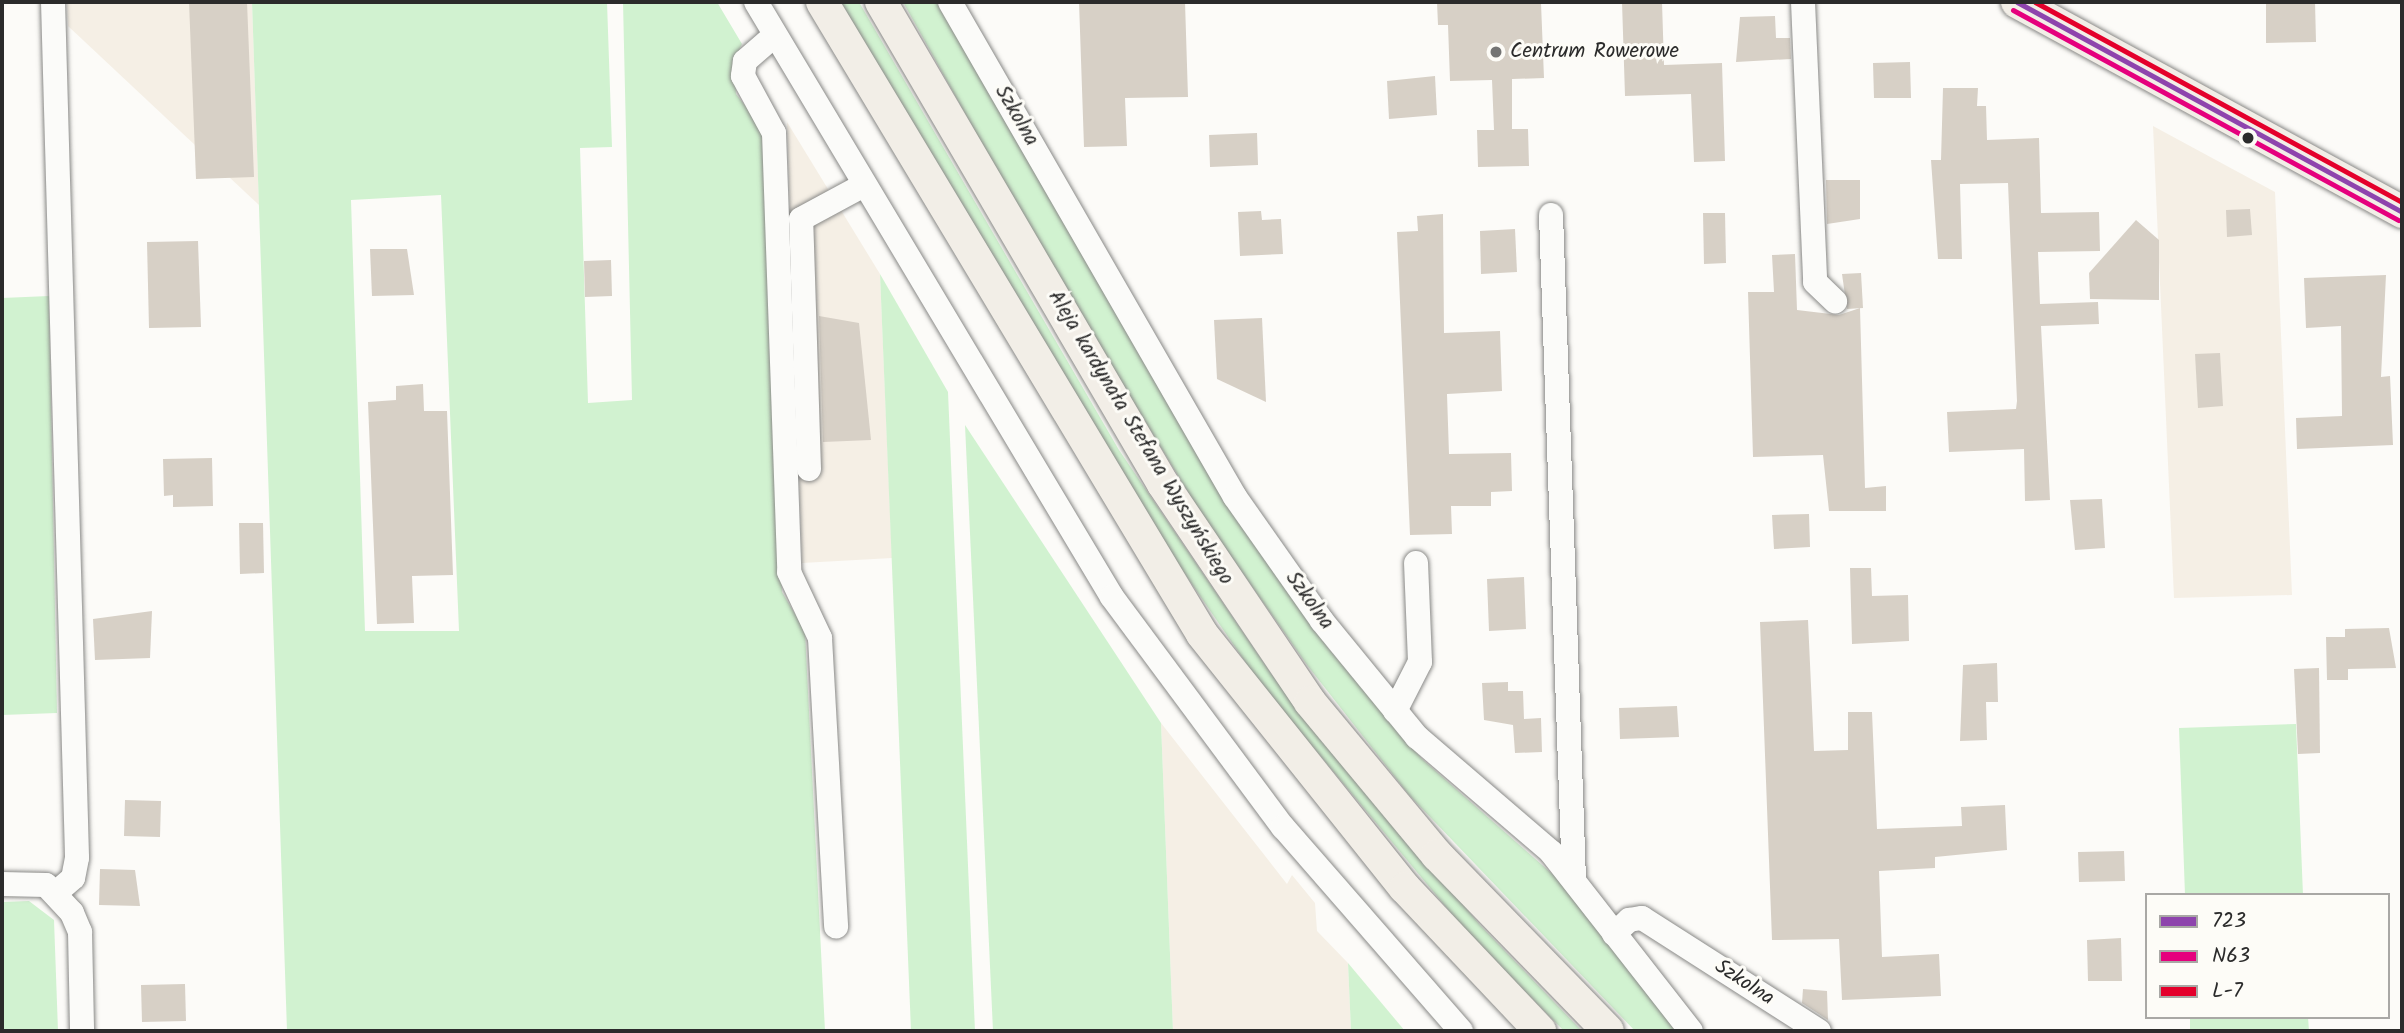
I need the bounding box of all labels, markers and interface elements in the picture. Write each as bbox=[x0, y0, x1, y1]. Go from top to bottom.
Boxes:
place label: Centrum Rowerowe bbox=[1510, 39, 1679, 65]
marker: Centrum Rowerowe bbox=[1488, 44, 1504, 60]
street label: Szkolna bbox=[989, 81, 1043, 151]
unlabelled marker bbox=[2241, 131, 2255, 145]
street label: Aleja kardynała Stefana Wyszyńskiego bbox=[1042, 286, 1238, 590]
street label: Szkolna bbox=[1279, 567, 1339, 635]
legend bbox=[2145, 893, 2390, 1019]
text: 723 bbox=[2212, 905, 2246, 938]
text: N63 bbox=[2212, 940, 2250, 973]
street label: Szkolna bbox=[1709, 954, 1779, 1012]
text: L-7 bbox=[2212, 975, 2243, 1008]

